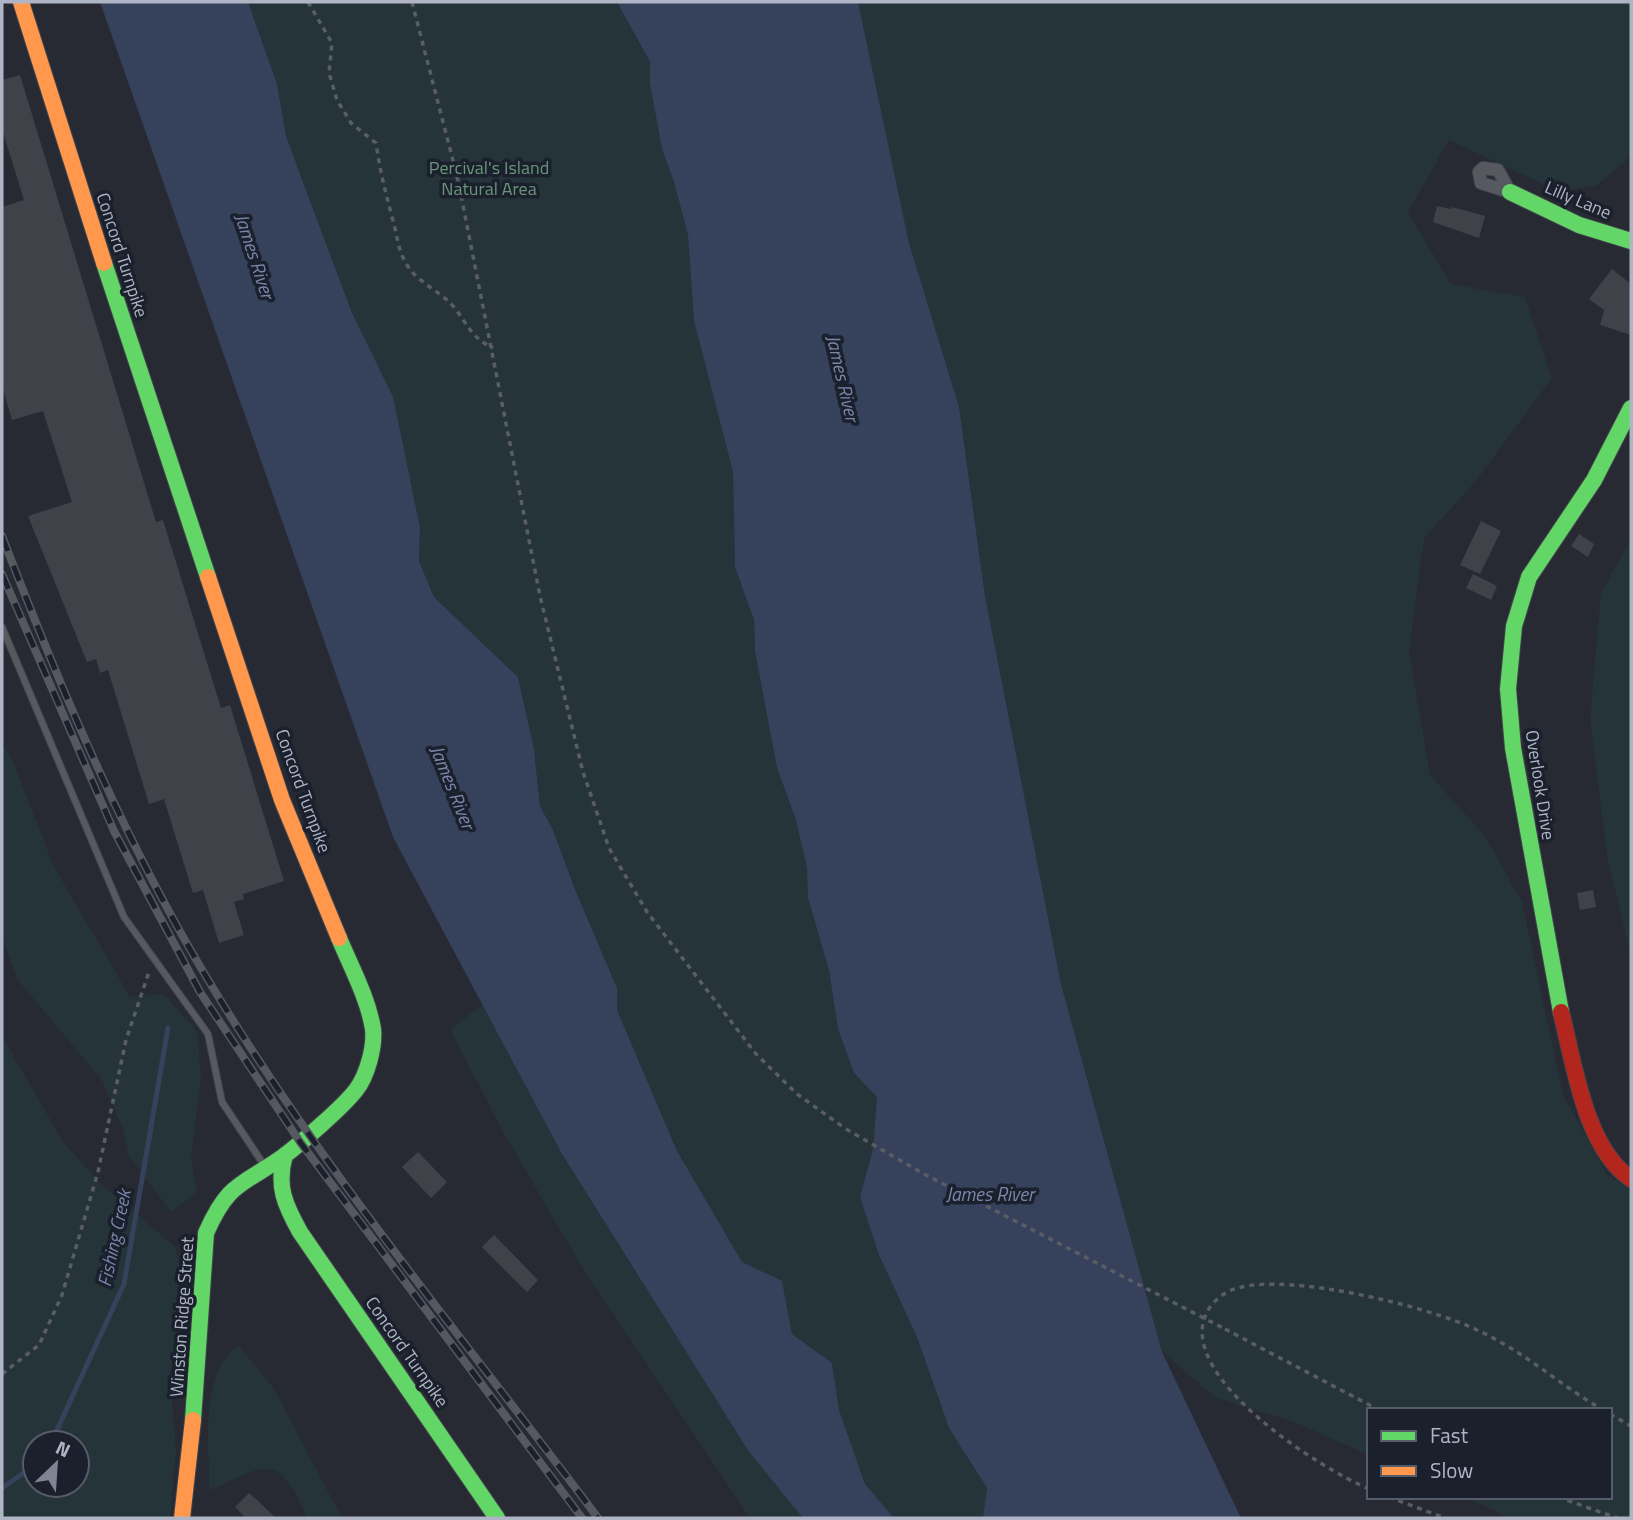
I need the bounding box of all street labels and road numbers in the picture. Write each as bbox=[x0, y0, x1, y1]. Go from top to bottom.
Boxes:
street label: Lilly Lane bbox=[1541, 173, 1616, 226]
street label: Concord Turnpike bbox=[90, 189, 155, 321]
street label: Concord Turnpike bbox=[269, 725, 338, 856]
street label: Overlook Drive bbox=[1518, 728, 1562, 842]
street label: Winston Ridge Street bbox=[162, 1235, 201, 1398]
street label: Concord Turnpike bbox=[359, 1291, 456, 1413]

